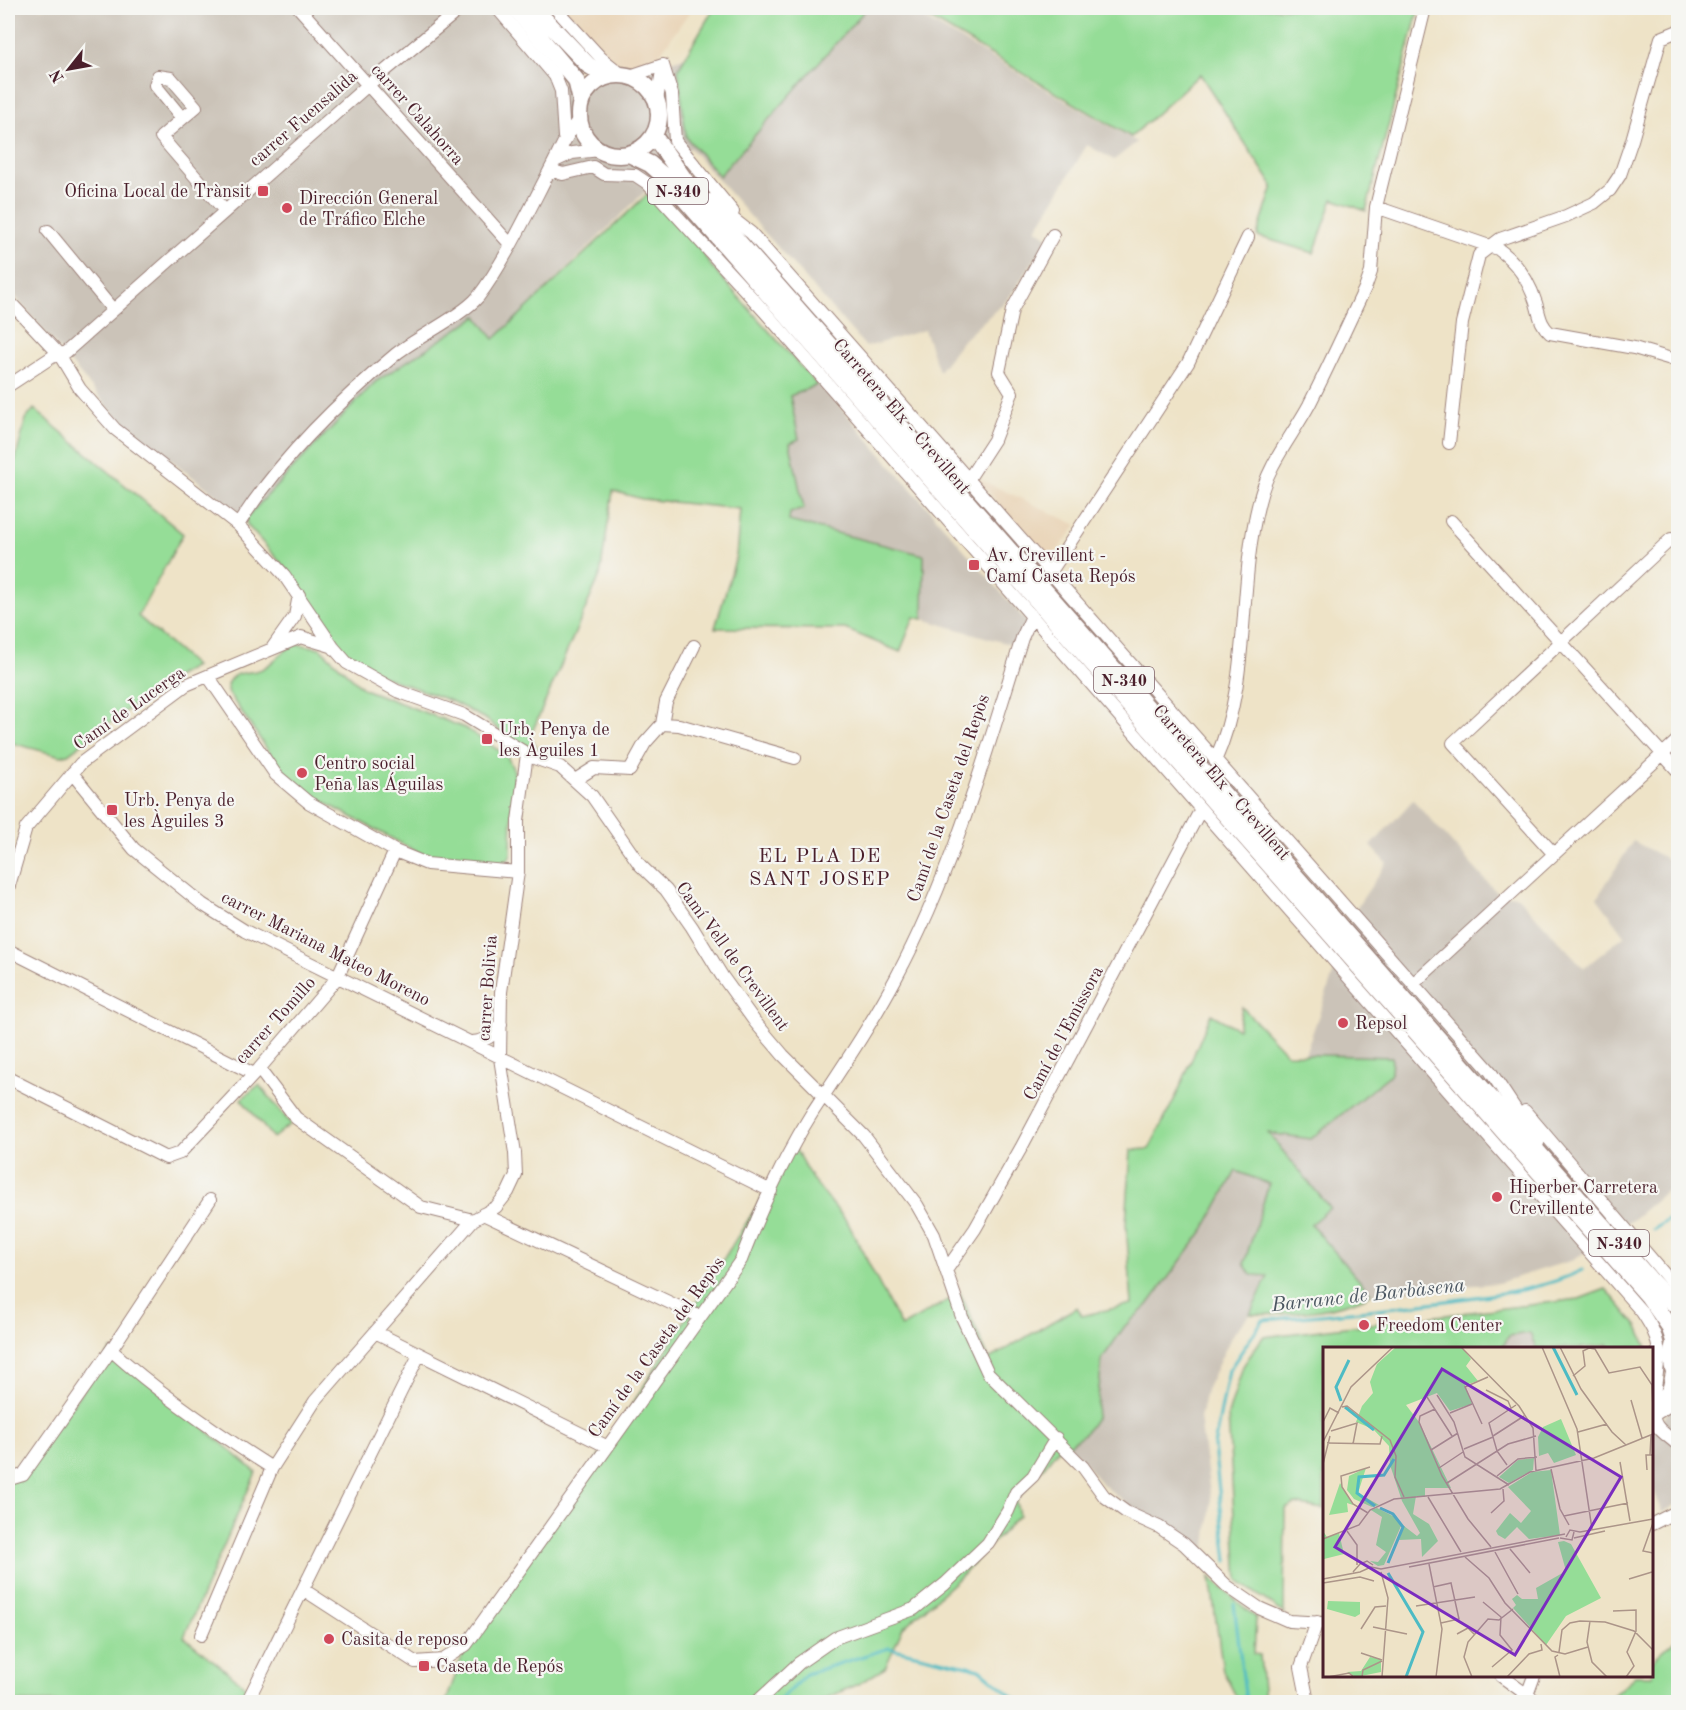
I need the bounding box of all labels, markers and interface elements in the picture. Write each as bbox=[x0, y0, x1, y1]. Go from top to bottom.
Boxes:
north arrow bbox=[39, 39, 99, 99]
street label: carrer Calahorra bbox=[367, 61, 467, 169]
text: N bbox=[47, 66, 68, 85]
street label: carrer Fuensalida bbox=[246, 67, 361, 170]
road number: N-340 bbox=[648, 178, 708, 204]
place label: Oficina Local de Trànsit bbox=[64, 183, 251, 201]
marker: Oficina Local de Trànsit bbox=[256, 184, 270, 198]
place label: Dirección General de Tráfico Elche bbox=[299, 190, 438, 229]
marker: Dirección General de Tráfico Elche bbox=[280, 201, 294, 215]
street label: Carretera Elx - Crevillent bbox=[829, 336, 973, 498]
place label: Av. Crevillent - Camí Caseta Repós bbox=[986, 547, 1136, 586]
marker: Av. Crevillent - Camí Caseta Repós bbox=[967, 558, 981, 572]
street label: Camí de Lucerga bbox=[70, 664, 189, 754]
road number: N-340 bbox=[1094, 667, 1154, 693]
street label: Camí de la Caseta del Repòs bbox=[905, 692, 993, 905]
street label: Carretera Elx - Crevillent bbox=[1149, 702, 1293, 864]
place label: Urb. Penya de les Àguiles 1 bbox=[499, 721, 610, 760]
marker: Urb. Penya de les Àguiles 1 bbox=[480, 732, 494, 746]
place label: Centro social Peña las Águilas bbox=[314, 755, 444, 794]
marker: Centro social Peña las Águilas bbox=[295, 766, 309, 780]
place label: Urb. Penya de les Àguiles 3 bbox=[124, 792, 235, 831]
marker: Urb. Penya de les Àguiles 3 bbox=[105, 803, 119, 817]
district label: EL PLA DE SANT JOSEP bbox=[749, 847, 891, 890]
street label: Camí Vell de Crevillent bbox=[672, 879, 792, 1034]
street label: carrer Mariana Mateo Moreno bbox=[218, 888, 433, 1010]
street label: carrer Bolivia bbox=[475, 934, 501, 1042]
street label: Camí de l'Emissora bbox=[1021, 963, 1107, 1104]
street label: carrer Tomillo bbox=[232, 974, 319, 1068]
place label: Repsol bbox=[1355, 1015, 1407, 1033]
marker: Repsol bbox=[1336, 1016, 1350, 1030]
place label: Hiperber Carretera Crevillente bbox=[1509, 1179, 1658, 1218]
marker: Hiperber Carretera Crevillente bbox=[1490, 1190, 1504, 1204]
road number: N-340 bbox=[1589, 1230, 1649, 1256]
street label: Camí de la Caseta del Repòs bbox=[585, 1254, 728, 1441]
water label: Barranc de Barbàsena bbox=[1269, 1276, 1466, 1316]
place label: Freedom Center bbox=[1376, 1317, 1502, 1335]
marker: Freedom Center bbox=[1357, 1318, 1371, 1332]
inset map bbox=[1323, 1347, 1653, 1677]
place label: Casita de reposo bbox=[341, 1631, 468, 1649]
marker: Casita de reposo bbox=[322, 1632, 336, 1646]
place label: Caseta de Repós bbox=[436, 1658, 563, 1676]
marker: Caseta de Repós bbox=[417, 1659, 431, 1673]

